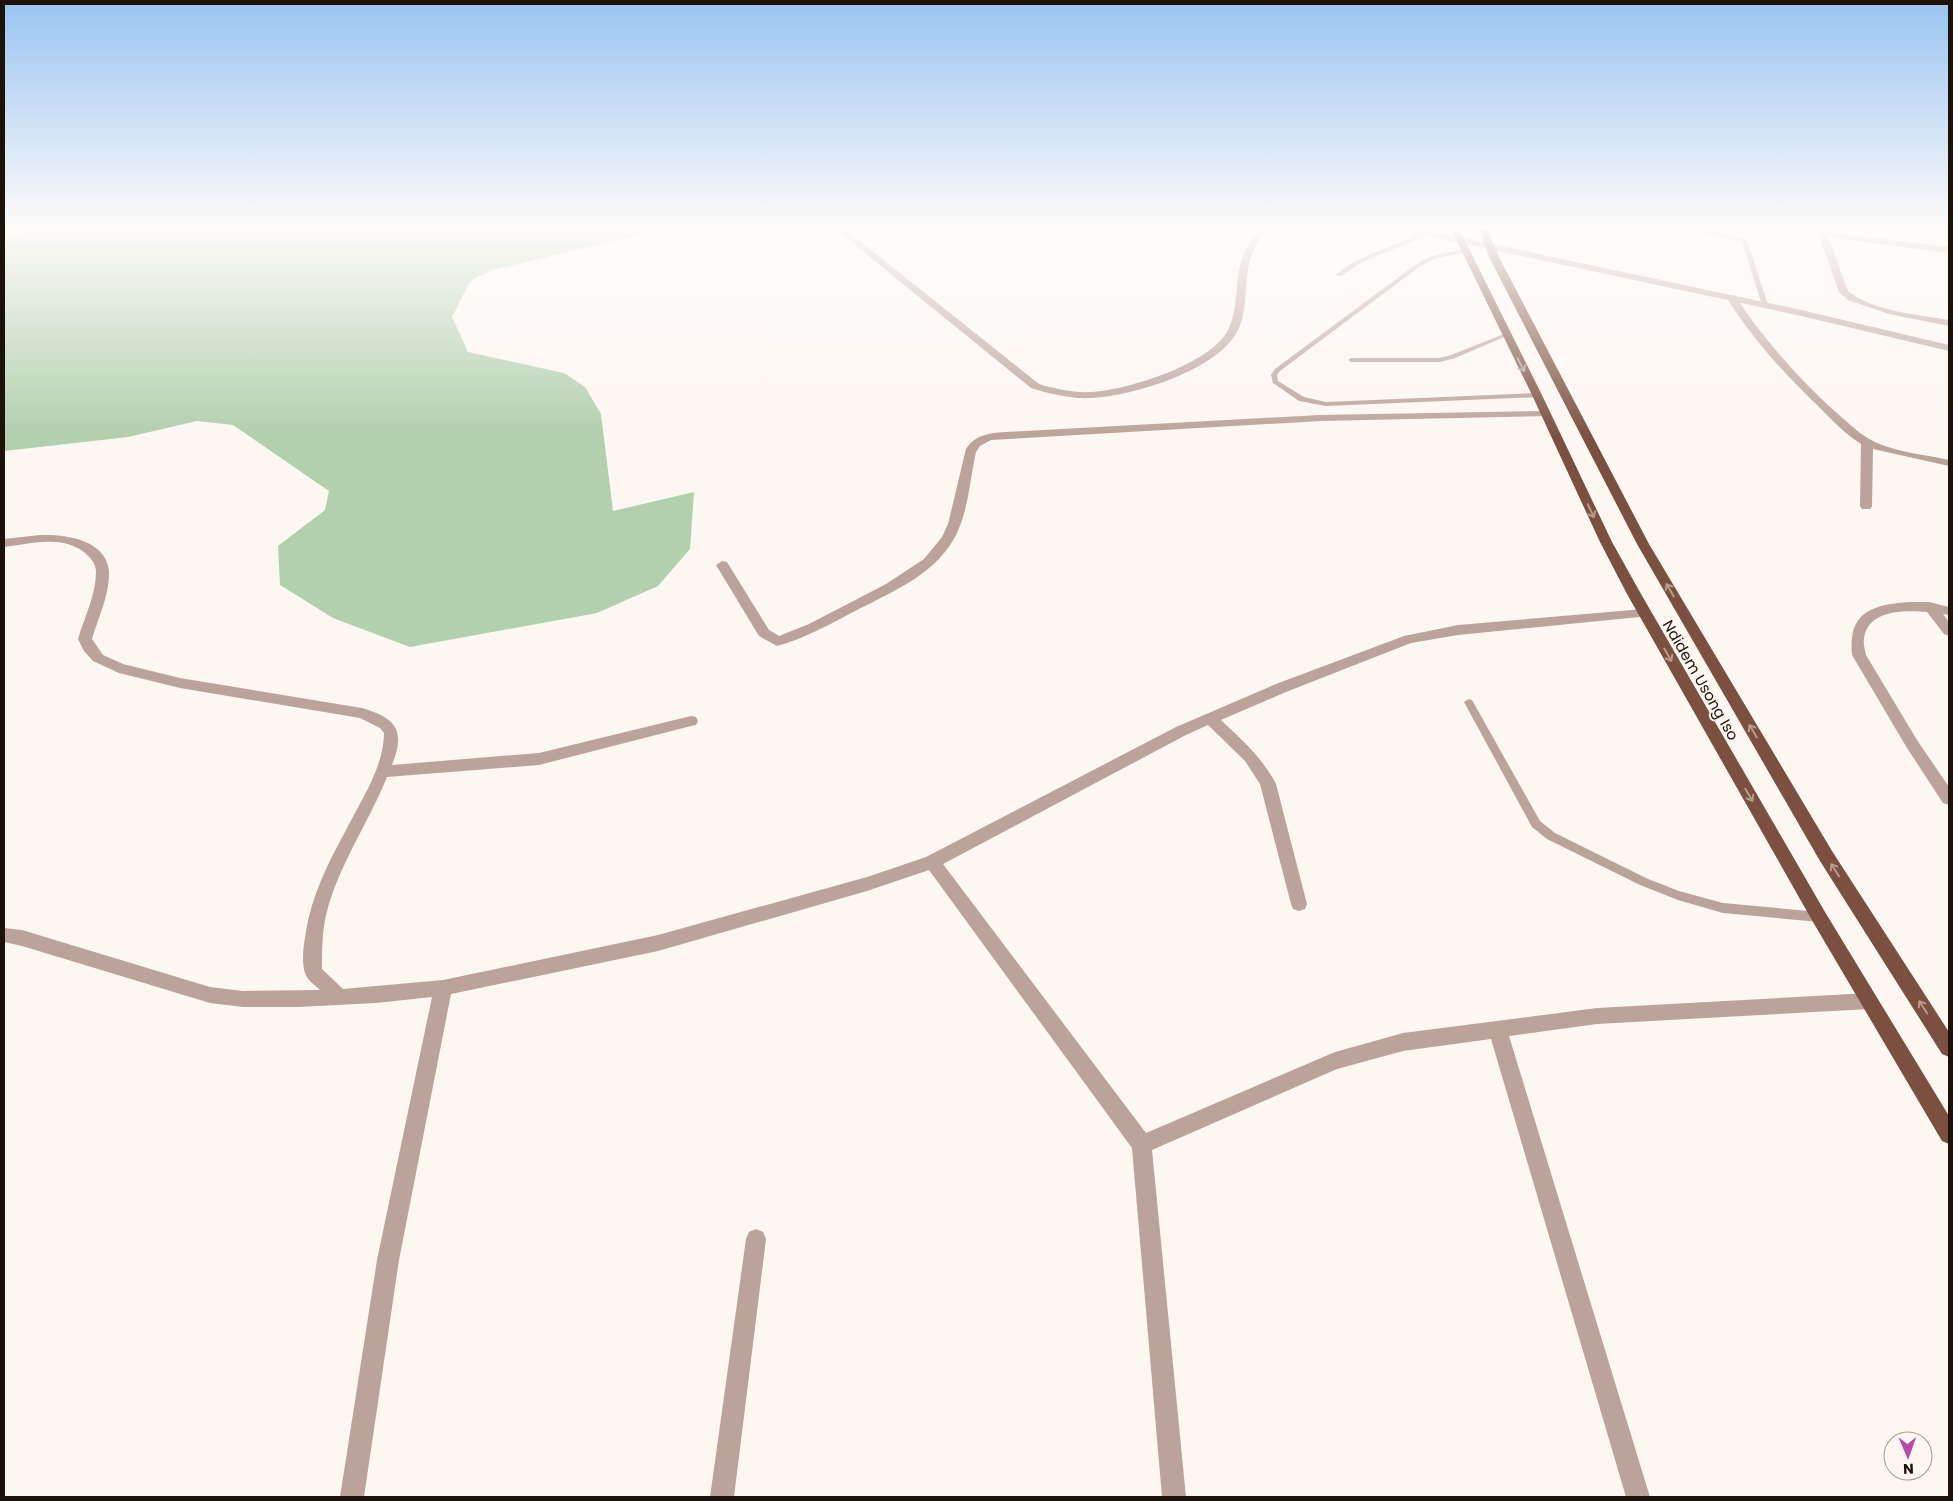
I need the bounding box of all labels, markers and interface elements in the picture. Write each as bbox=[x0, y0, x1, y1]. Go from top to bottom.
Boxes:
one-way arrow bbox=[1517, 357, 1526, 372]
one-way arrow bbox=[1586, 504, 1596, 519]
one-way arrow bbox=[1665, 584, 1675, 598]
street label: Ndidem Usong Iso bbox=[1658, 616, 1744, 744]
one-way arrow bbox=[1663, 647, 1673, 662]
one-way arrow bbox=[1747, 724, 1757, 738]
one-way arrow bbox=[1745, 788, 1755, 802]
one-way arrow bbox=[1830, 864, 1840, 878]
one-way arrow bbox=[1918, 1001, 1928, 1015]
north arrow bbox=[1883, 1431, 1933, 1481]
text: N bbox=[1903, 1459, 1914, 1479]

